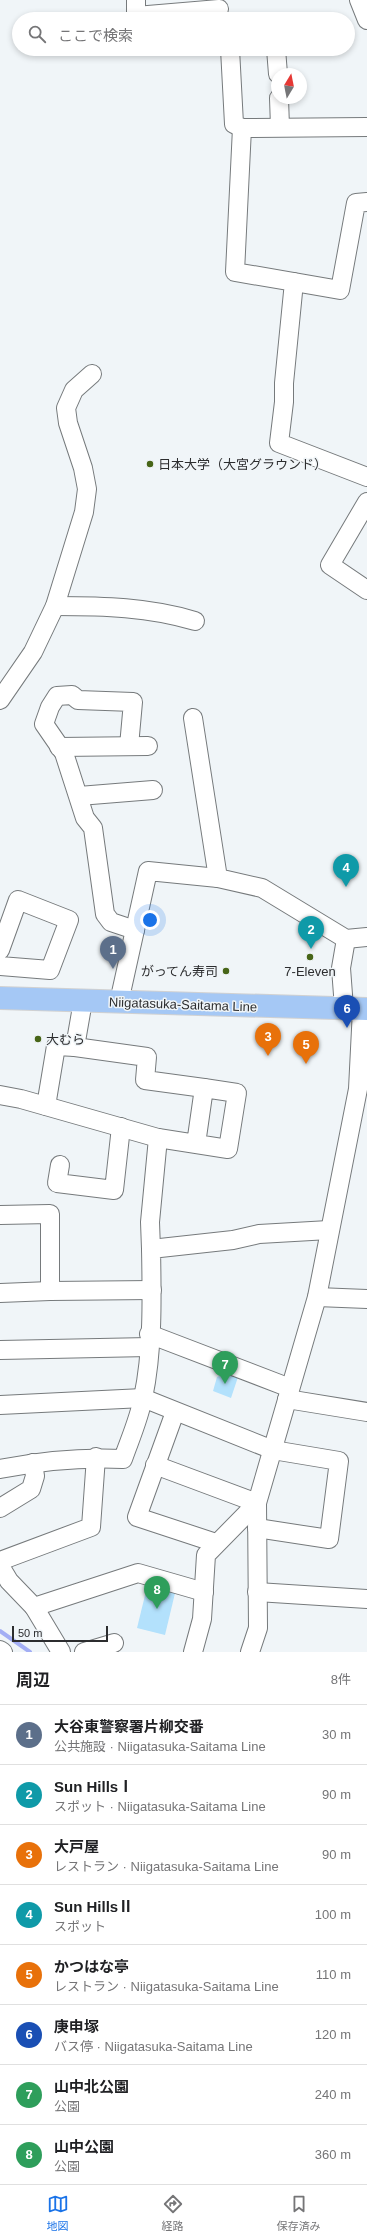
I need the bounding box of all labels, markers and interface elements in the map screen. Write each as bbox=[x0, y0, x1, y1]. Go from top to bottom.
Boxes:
search box bbox=[12, 12, 355, 56]
icon: search bbox=[26, 23, 48, 45]
text: ここで検索 bbox=[58, 27, 133, 44]
north arrow bbox=[271, 68, 307, 104]
place label: 日本大学（大宮グラウンド） bbox=[158, 457, 327, 472]
marker: 日本大学（大宮グラウンド） bbox=[145, 459, 155, 469]
pin: 4 bbox=[333, 854, 359, 887]
your location bbox=[140, 910, 160, 930]
pin: 2 bbox=[298, 916, 324, 949]
pin: 1 bbox=[100, 936, 126, 969]
marker: 7-Eleven bbox=[305, 952, 315, 962]
place label: がってん寿司 bbox=[141, 964, 218, 979]
place label: 7-Eleven bbox=[284, 964, 336, 979]
marker: がってん寿司 bbox=[221, 966, 231, 976]
street label: Niigatasuka-Saitama Line bbox=[109, 994, 257, 1015]
pin: 6 bbox=[334, 995, 360, 1028]
pin: 3 bbox=[255, 1023, 281, 1056]
pin: 5 bbox=[293, 1031, 319, 1064]
place label: 大むら bbox=[46, 1032, 85, 1047]
marker: 大むら bbox=[33, 1034, 43, 1044]
pin: 7 bbox=[212, 1351, 238, 1384]
pin: 8 bbox=[144, 1576, 170, 1609]
scale bar bbox=[12, 1624, 108, 1643]
text: 50 m bbox=[18, 1627, 42, 1639]
text: 周辺 bbox=[16, 1671, 50, 1690]
text: 8件 bbox=[331, 1672, 351, 1687]
text: 大谷東警察署片柳交番 bbox=[54, 1718, 204, 1735]
text: 1 bbox=[25, 1727, 33, 1742]
text: 30 m bbox=[322, 1727, 351, 1742]
text: 公共施設 · Niigatasuka-Saitama Line bbox=[54, 1739, 266, 1754]
text: Sun HillsⅠ bbox=[54, 1778, 133, 1795]
text: 2 bbox=[25, 1787, 33, 1802]
text: 90 m bbox=[322, 1787, 351, 1802]
text: スポット · Niigatasuka-Saitama Line bbox=[54, 1799, 266, 1814]
text: 大戸屋 bbox=[54, 1838, 99, 1855]
text: 3 bbox=[25, 1847, 33, 1862]
text: 90 m bbox=[322, 1847, 351, 1862]
text: レストラン · Niigatasuka-Saitama Line bbox=[54, 1859, 279, 1874]
text: Sun HillsⅡ bbox=[54, 1898, 133, 1915]
text: 4 bbox=[25, 1907, 33, 1922]
text: 100 m bbox=[315, 1907, 351, 1922]
text: スポット bbox=[54, 1919, 106, 1934]
text: かつはな亭 bbox=[54, 1958, 129, 1975]
text: 5 bbox=[25, 1967, 33, 1982]
text: 110 m bbox=[316, 1967, 351, 1982]
text: レストラン · Niigatasuka-Saitama Line bbox=[54, 1979, 279, 1994]
text: 庚申塚 bbox=[54, 2018, 99, 2035]
text: 6 bbox=[25, 2027, 33, 2042]
text: 120 m bbox=[315, 2027, 351, 2042]
text: バス停 · Niigatasuka-Saitama Line bbox=[54, 2039, 253, 2054]
text: 山中北公園 bbox=[54, 2078, 129, 2095]
text: 7 bbox=[25, 2087, 33, 2102]
text: 240 m bbox=[315, 2087, 351, 2102]
text: 公園 bbox=[54, 2099, 80, 2114]
text: 山中公園 bbox=[54, 2138, 114, 2155]
text: 8 bbox=[25, 2147, 33, 2162]
text: 360 m bbox=[315, 2147, 351, 2162]
text: 公園 bbox=[54, 2159, 80, 2174]
tab: 地図 bbox=[47, 2193, 69, 2233]
tab: 経路 bbox=[162, 2193, 184, 2233]
tab: 保存済み bbox=[277, 2193, 321, 2233]

